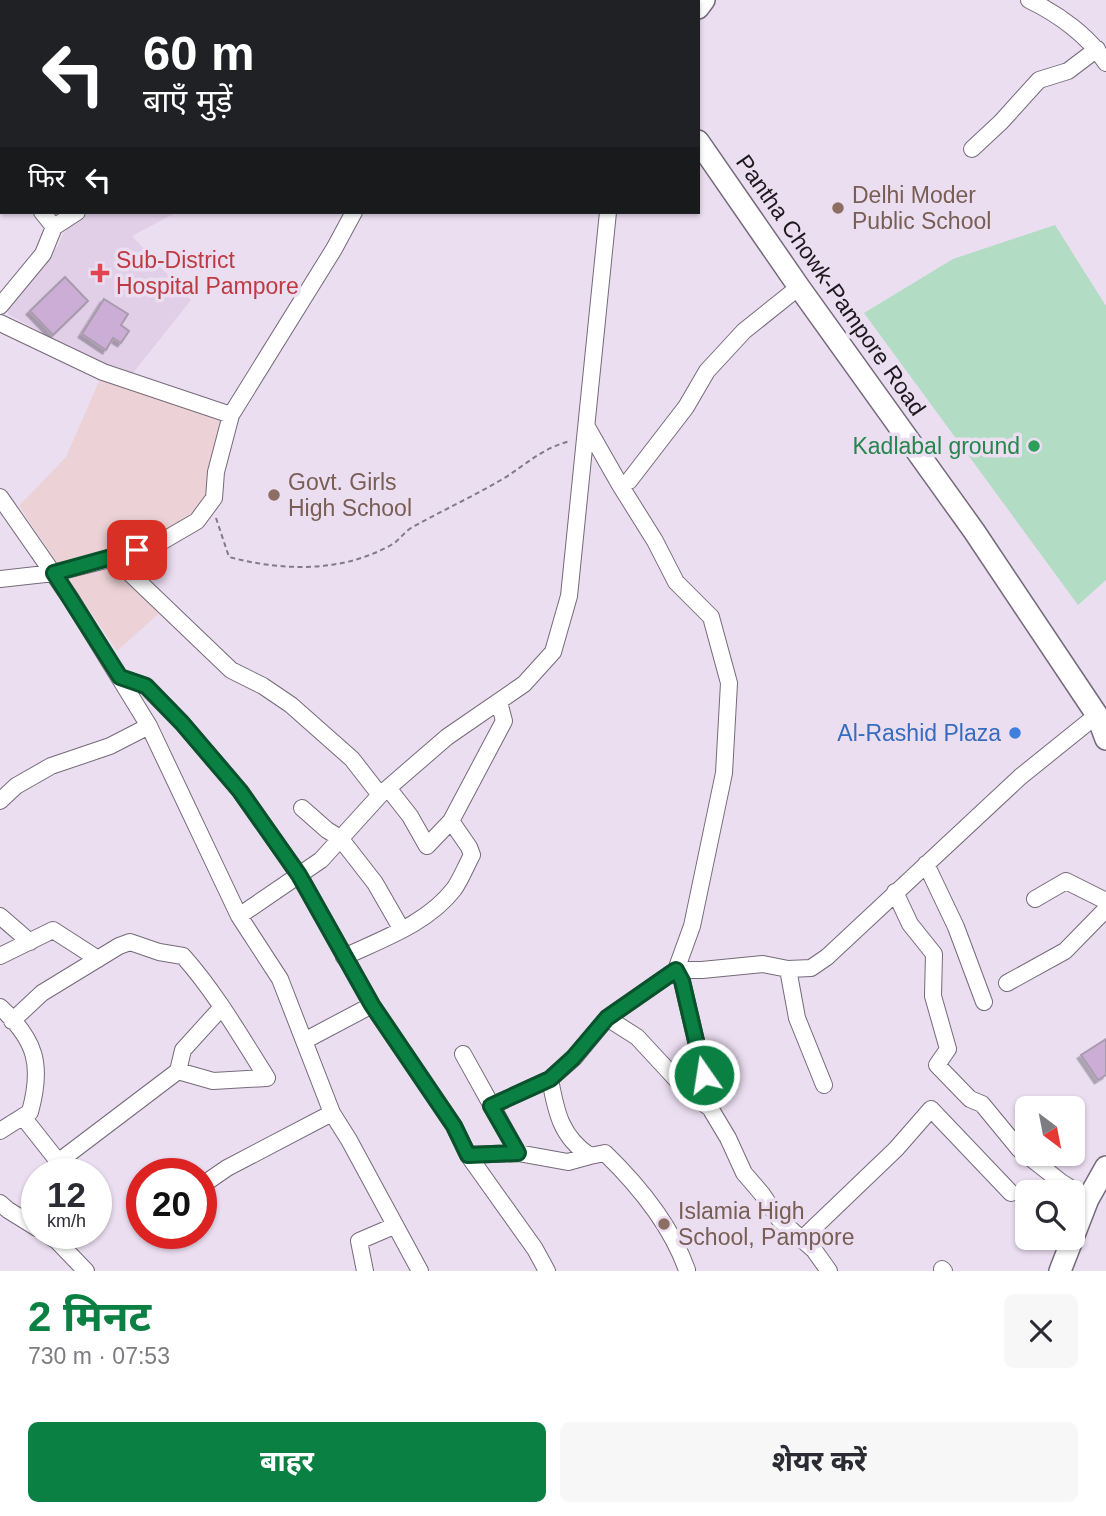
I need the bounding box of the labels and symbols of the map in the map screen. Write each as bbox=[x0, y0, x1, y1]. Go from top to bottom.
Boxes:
street label: Pantha Chowk-Pampore Road bbox=[731, 150, 931, 420]
place label: Delhi Moder Public School bbox=[852, 182, 991, 234]
marker: Delhi Moder Public School bbox=[830, 200, 846, 216]
place label: Sub-District Hospital Pampore bbox=[116, 247, 299, 299]
marker: Sub-District Hospital Pampore bbox=[90, 263, 110, 283]
place label: Kadlabal ground bbox=[852, 433, 1020, 459]
marker: Kadlabal ground bbox=[1026, 438, 1042, 454]
place label: Govt. Girls High School bbox=[288, 469, 412, 521]
marker: Govt. Girls High School bbox=[266, 487, 282, 503]
pin bbox=[107, 520, 167, 580]
place label: Al-Rashid Plaza bbox=[837, 720, 1001, 746]
marker: Al-Rashid Plaza bbox=[1007, 725, 1023, 741]
position arrow bbox=[667, 1038, 741, 1112]
north arrow bbox=[1015, 1096, 1085, 1166]
speed limit sign: 20 bbox=[126, 1158, 217, 1249]
place label: Islamia High School, Pampore bbox=[678, 1198, 854, 1250]
marker: Islamia High School, Pampore bbox=[656, 1216, 672, 1232]

